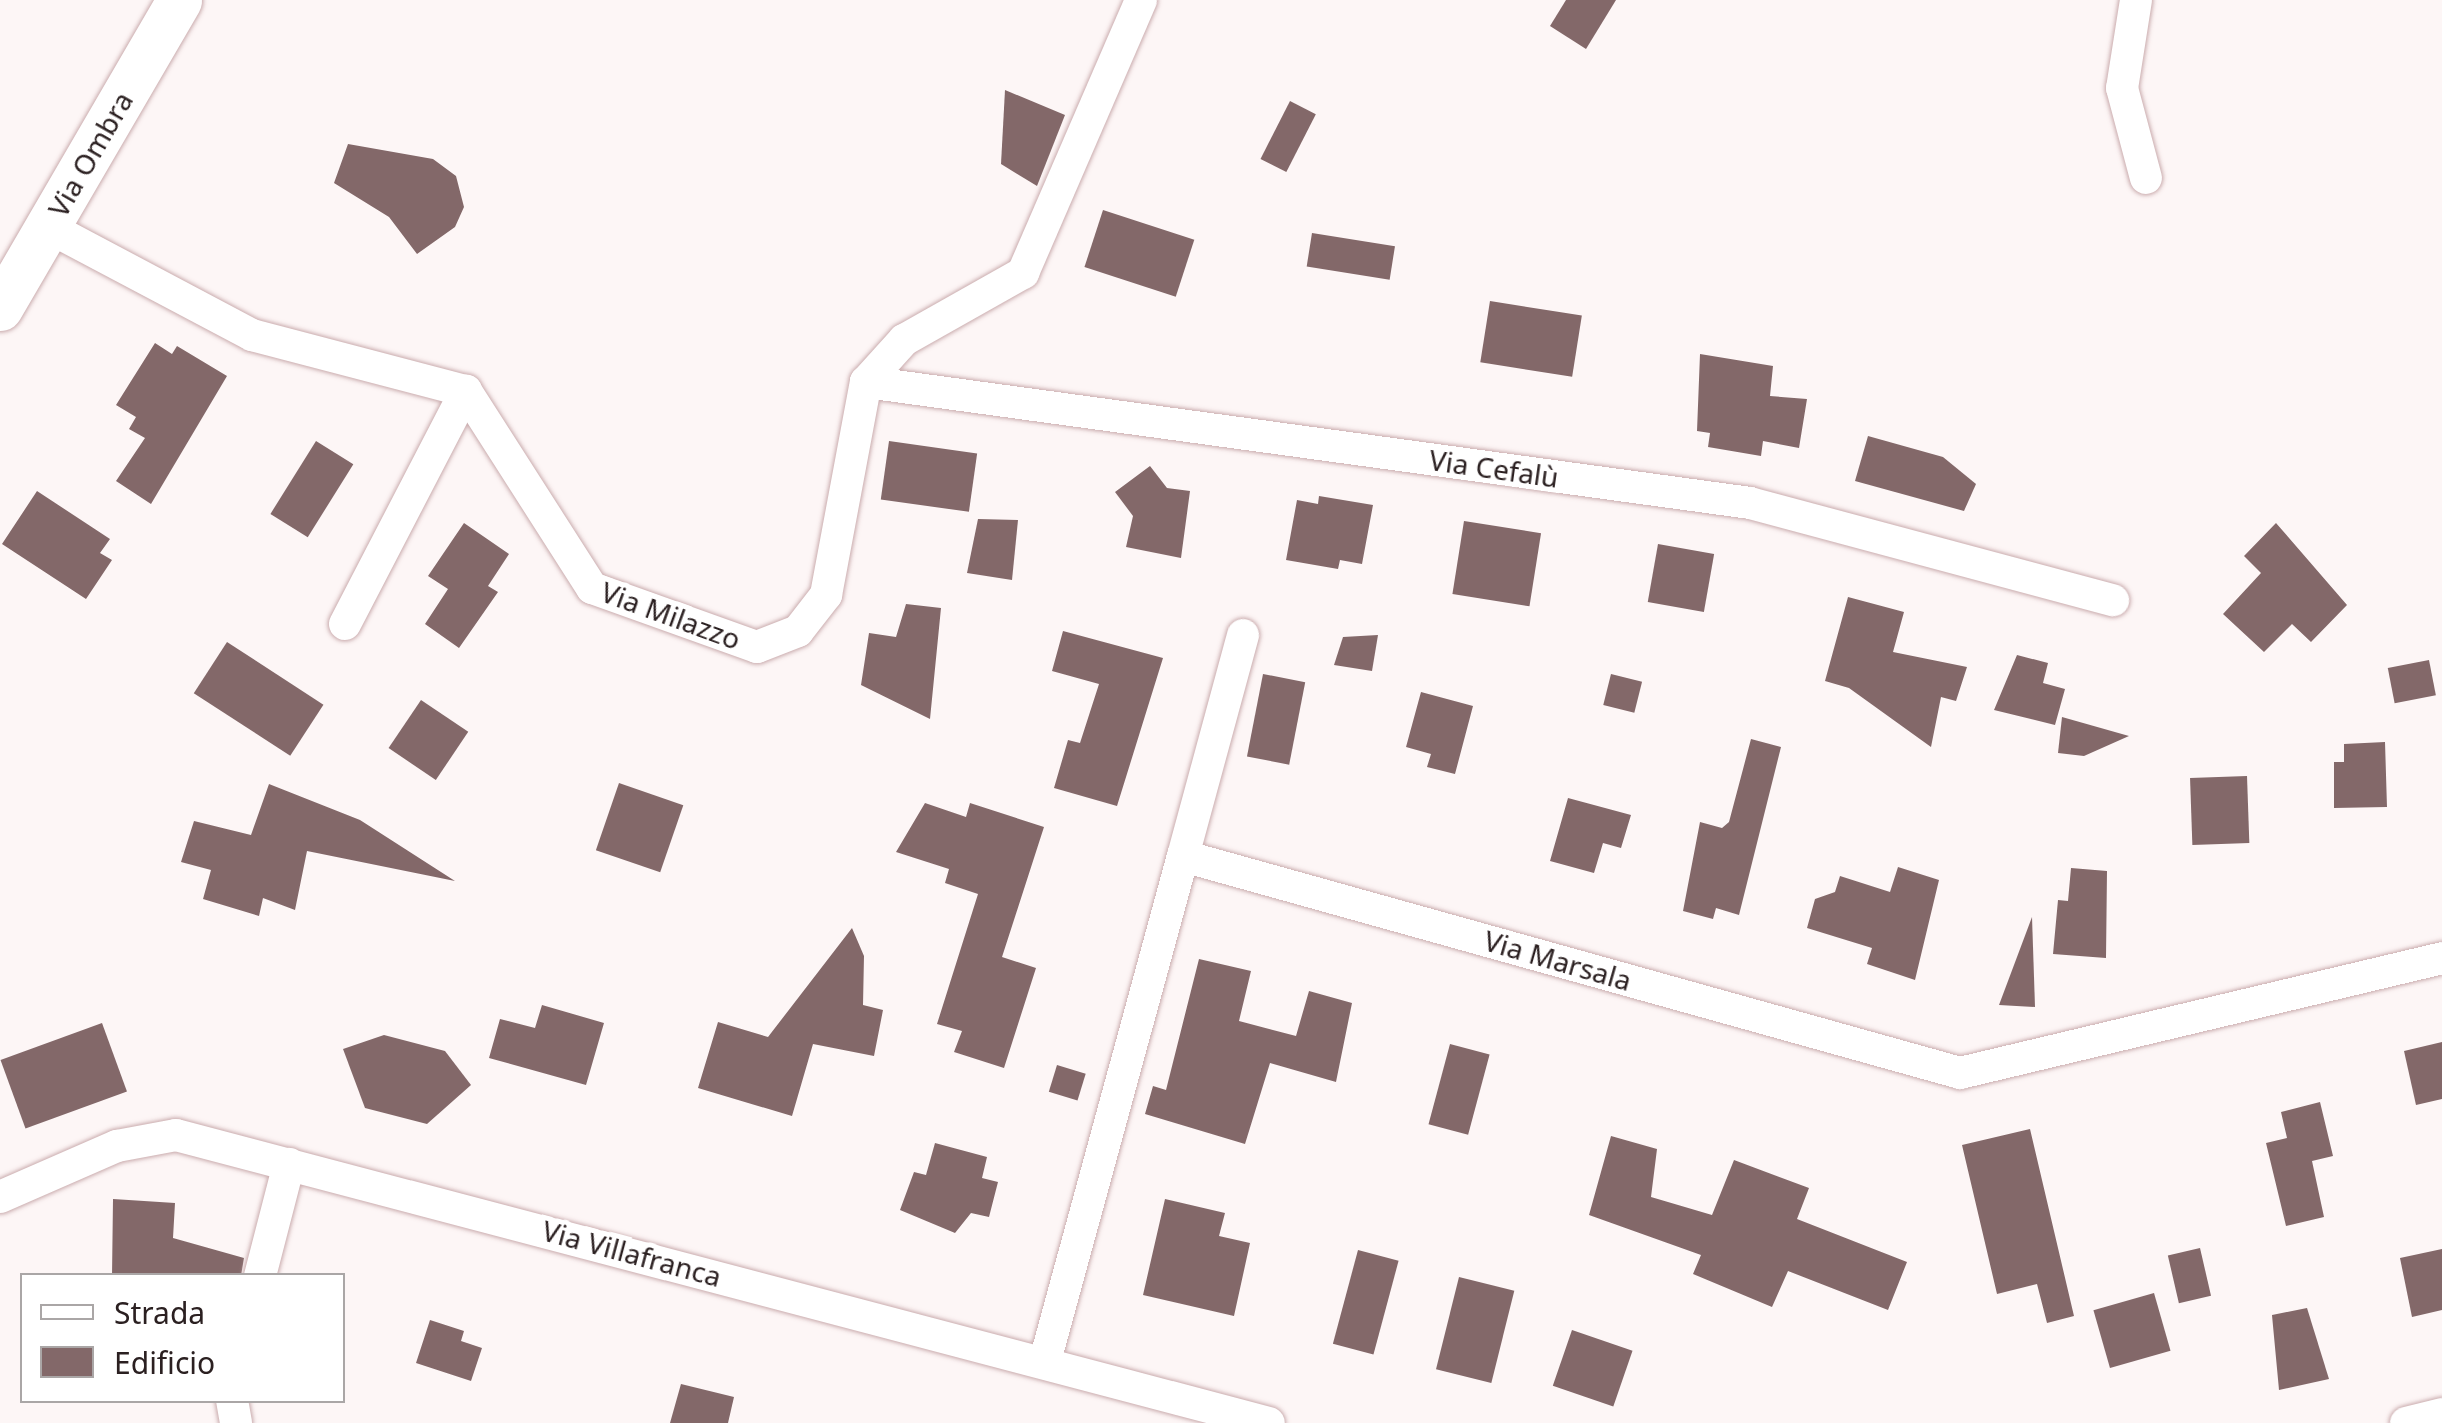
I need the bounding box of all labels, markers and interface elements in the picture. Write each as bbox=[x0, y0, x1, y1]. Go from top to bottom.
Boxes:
street label: Via Ombra bbox=[41, 85, 139, 223]
street label: Via Cefalù bbox=[1427, 442, 1561, 494]
street label: Via Milazzo bbox=[597, 574, 745, 656]
street label: Via Marsala bbox=[1480, 923, 1636, 997]
street label: Via Villafranca bbox=[539, 1213, 725, 1293]
legend bbox=[20, 1273, 345, 1403]
text: Strada bbox=[114, 1292, 205, 1333]
text: Edificio bbox=[114, 1342, 215, 1383]

